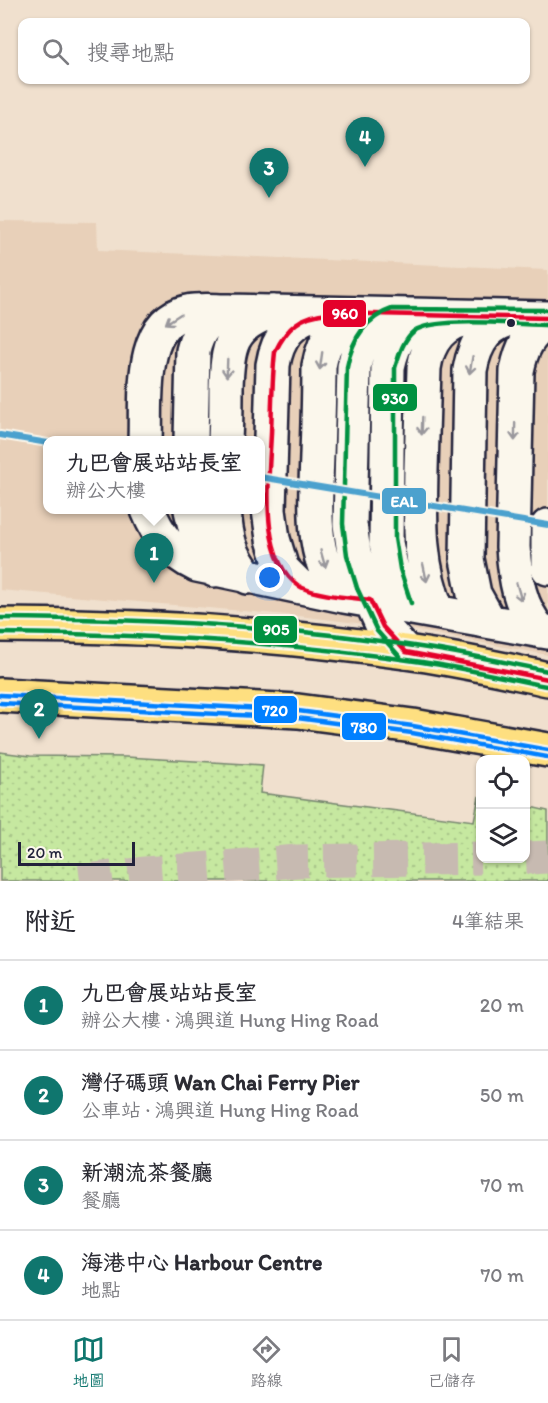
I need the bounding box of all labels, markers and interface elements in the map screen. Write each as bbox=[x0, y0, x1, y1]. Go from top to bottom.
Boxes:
search box bbox=[18, 18, 530, 84]
icon: search bbox=[39, 35, 72, 68]
text: 搜尋地點 bbox=[87, 39, 175, 66]
pin: 4 bbox=[346, 118, 385, 167]
pin: 3 bbox=[250, 148, 288, 198]
line badge: 960 bbox=[322, 299, 367, 328]
text: 960 bbox=[332, 304, 358, 323]
one-way arrow bbox=[165, 313, 181, 325]
unlabelled marker bbox=[505, 317, 517, 329]
one-way arrow bbox=[315, 351, 326, 371]
one-way arrow bbox=[466, 354, 477, 374]
one-way arrow bbox=[221, 358, 233, 378]
line badge: 930 bbox=[372, 383, 418, 412]
text: 930 bbox=[382, 389, 409, 408]
one-way arrow bbox=[417, 416, 428, 436]
one-way arrow bbox=[510, 422, 521, 442]
popup bbox=[43, 436, 265, 514]
text: 九巴會展站站長室 bbox=[66, 449, 242, 476]
text: 辦公大樓 bbox=[66, 478, 146, 502]
line badge: EAL bbox=[381, 487, 427, 515]
text: EAL bbox=[390, 492, 418, 511]
pin: 1 bbox=[134, 534, 174, 583]
one-way arrow bbox=[318, 550, 329, 569]
one-way arrow bbox=[420, 562, 431, 582]
your location bbox=[255, 563, 284, 592]
one-way arrow bbox=[514, 582, 525, 601]
line badge: 905 bbox=[253, 615, 298, 644]
text: 905 bbox=[263, 620, 290, 639]
pin: 2 bbox=[20, 690, 58, 739]
line badge: 720 bbox=[253, 695, 298, 724]
text: 720 bbox=[261, 701, 288, 720]
line badge: 780 bbox=[341, 712, 387, 741]
text: 780 bbox=[350, 718, 377, 737]
map controls bbox=[476, 755, 530, 863]
button: locate bbox=[476, 755, 530, 809]
button: layers bbox=[476, 809, 530, 863]
scale bar bbox=[18, 839, 135, 866]
text: 20 m bbox=[27, 843, 62, 862]
text: 附近 bbox=[24, 905, 76, 937]
text: 4筆結果 bbox=[452, 909, 524, 933]
text: 九巴會展站站長室 bbox=[81, 979, 257, 1006]
text: 1 bbox=[39, 993, 48, 1017]
text: 20 m bbox=[480, 993, 524, 1017]
text: 辦公大樓 · 鴻興道 Hung Hing Road bbox=[81, 1008, 379, 1032]
text: 灣仔碼頭 Wan Chai Ferry Pier bbox=[81, 1069, 360, 1096]
text: 2 bbox=[38, 1083, 49, 1107]
text: 50 m bbox=[480, 1083, 524, 1107]
text: 公車站 · 鴻興道 Hung Hing Road bbox=[81, 1098, 359, 1122]
text: 新潮流茶餐廳 bbox=[81, 1159, 213, 1186]
text: 3 bbox=[38, 1173, 49, 1197]
text: 70 m bbox=[480, 1173, 524, 1197]
text: 餐廳 bbox=[81, 1188, 121, 1212]
text: 海港中心 Harbour Centre bbox=[81, 1249, 322, 1276]
text: 4 bbox=[37, 1263, 50, 1287]
text: 70 m bbox=[480, 1263, 524, 1287]
text: 地點 bbox=[81, 1278, 121, 1302]
tab: 地圖 bbox=[72, 1333, 105, 1391]
tab: 路線 bbox=[250, 1333, 283, 1391]
tab: 已儲存 bbox=[428, 1333, 476, 1391]

